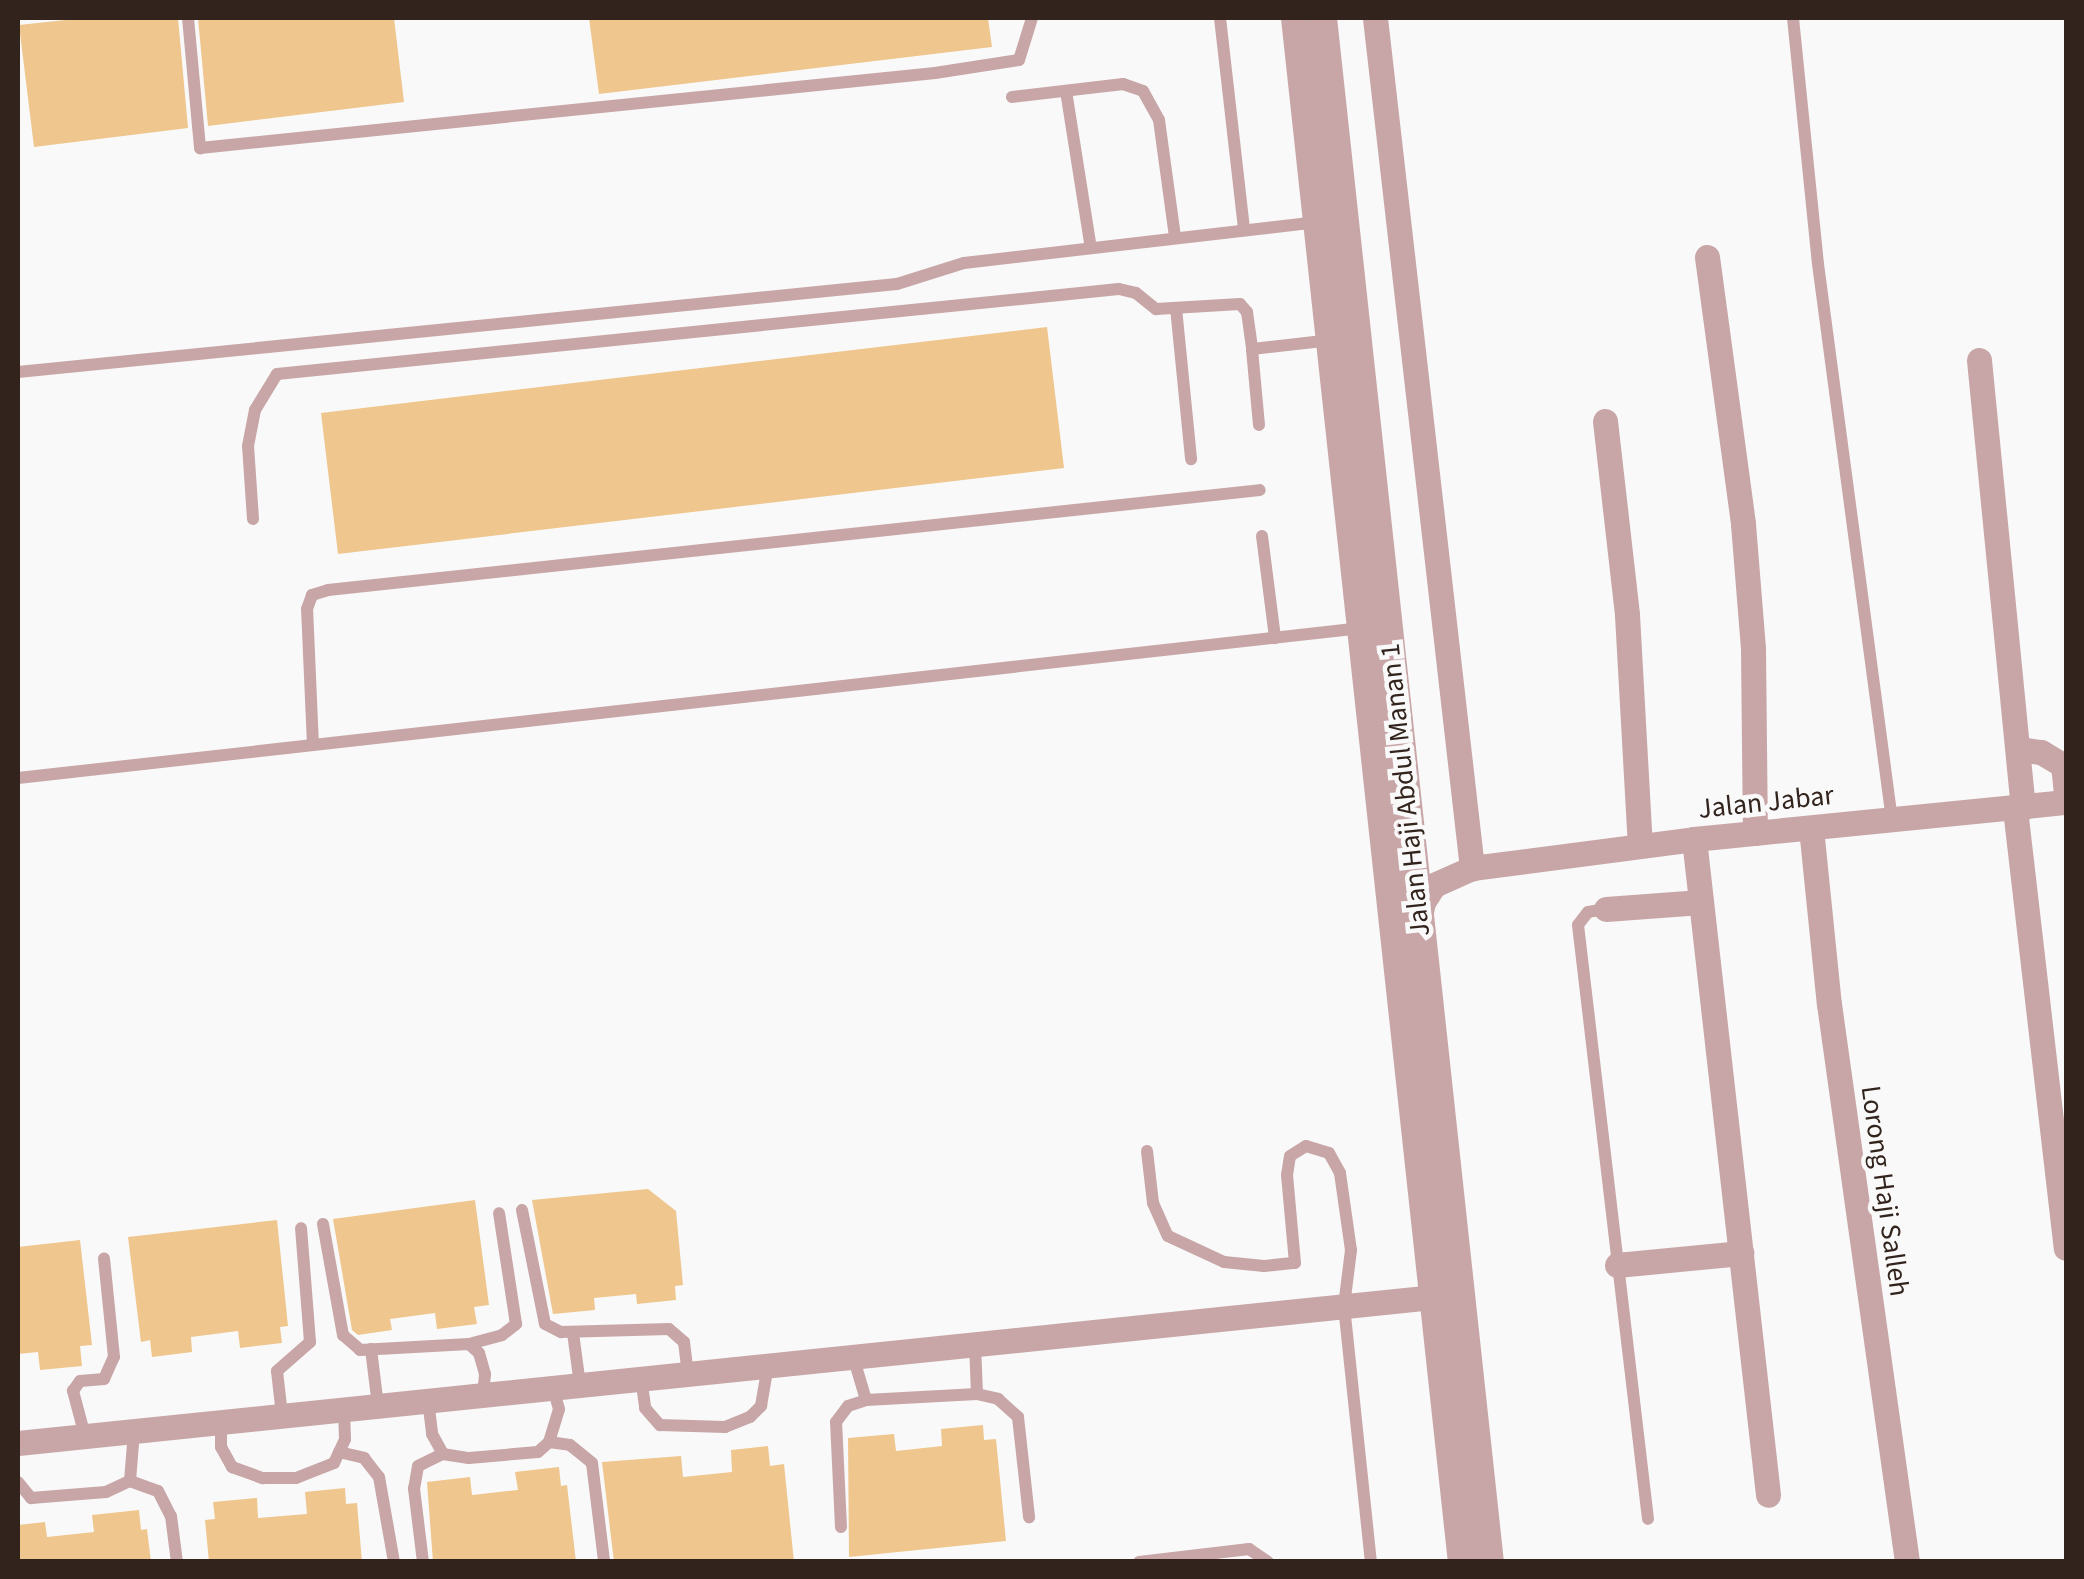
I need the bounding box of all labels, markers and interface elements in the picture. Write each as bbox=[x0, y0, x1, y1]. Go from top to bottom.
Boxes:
street label: Jalan Haji Abdul Manan 1 bbox=[1373, 642, 1437, 938]
street label: Jalan Jabar bbox=[1697, 778, 1835, 826]
street label: Lorong Haji Salleh bbox=[1854, 1084, 1916, 1298]

